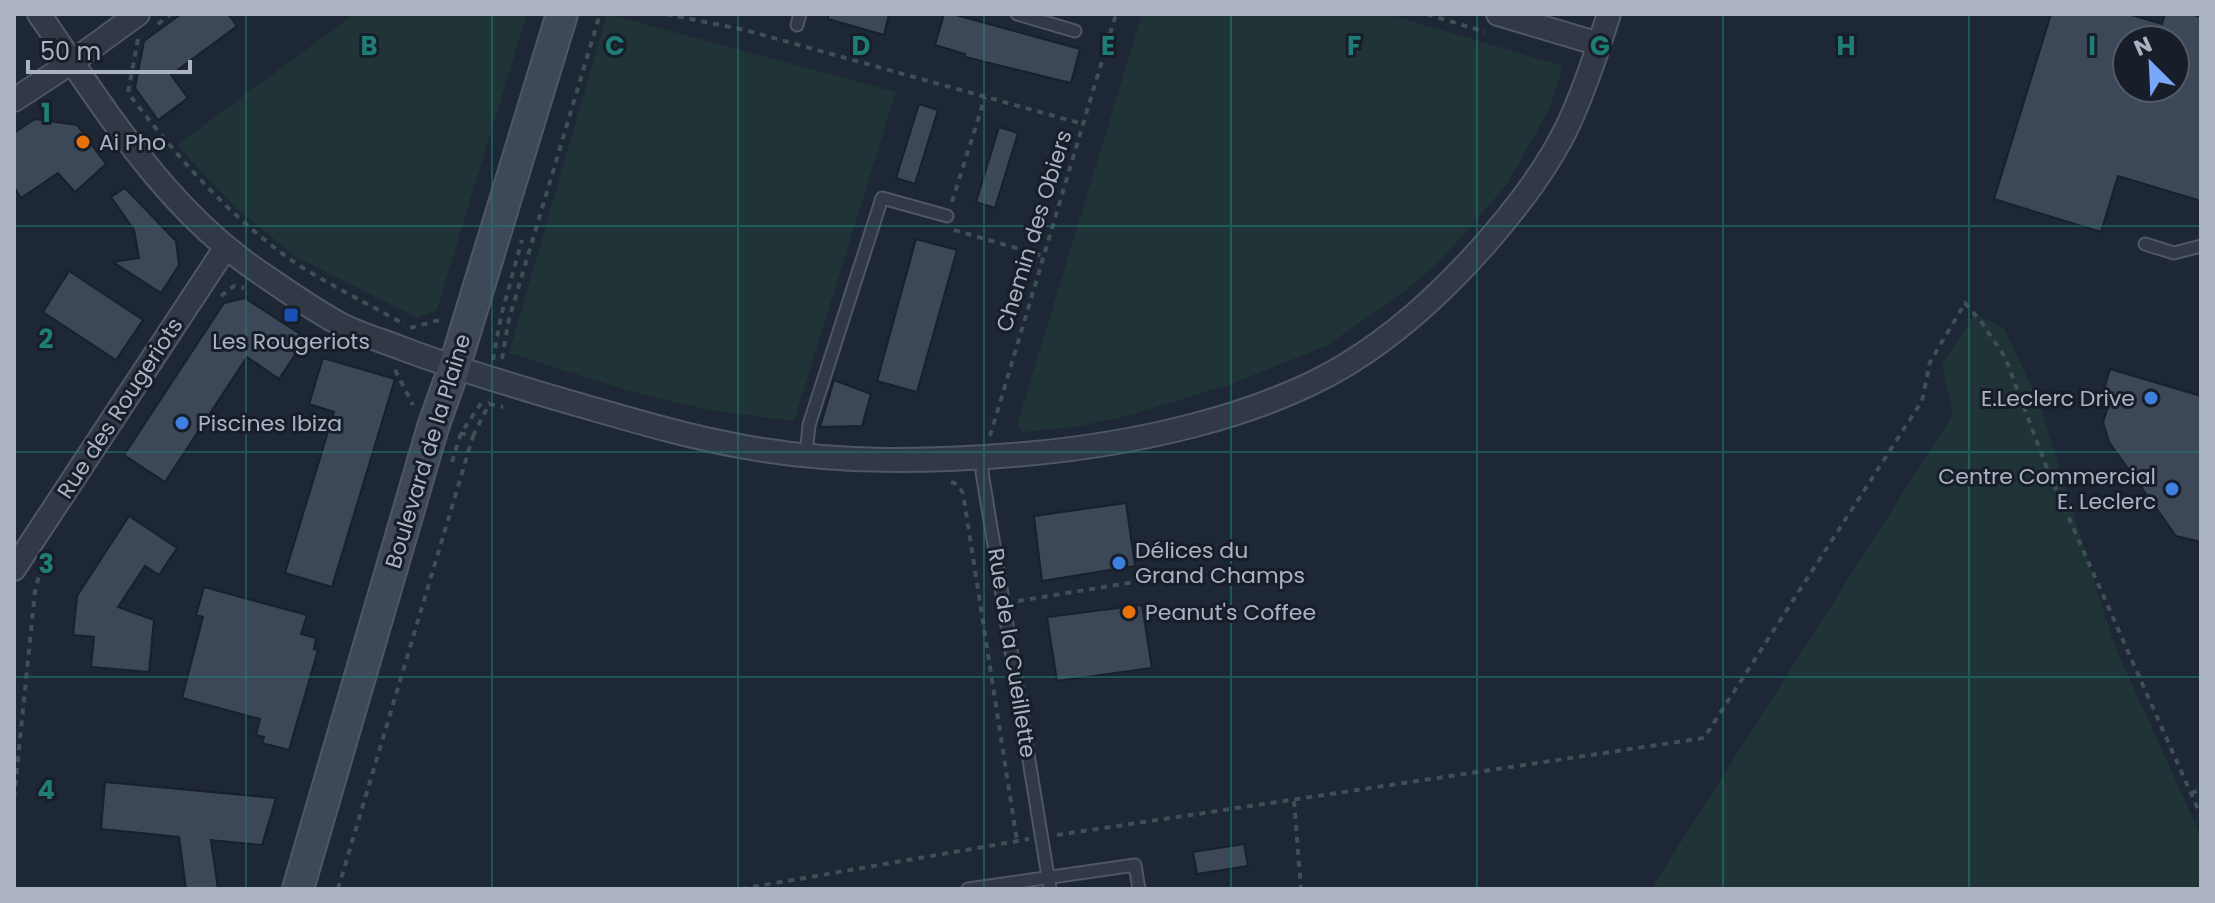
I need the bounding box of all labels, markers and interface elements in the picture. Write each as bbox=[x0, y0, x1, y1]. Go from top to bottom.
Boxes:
scale bar bbox=[28, 24, 190, 74]
north arrow bbox=[2111, 24, 2191, 104]
text: B bbox=[360, 28, 378, 64]
text: C bbox=[605, 28, 625, 64]
text: D bbox=[852, 28, 871, 64]
text: E bbox=[1101, 28, 1115, 64]
text: F bbox=[1347, 28, 1361, 64]
text: G bbox=[1590, 28, 1610, 64]
text: H bbox=[1836, 28, 1856, 64]
text: I bbox=[2088, 28, 2096, 64]
text: N bbox=[2129, 29, 2157, 64]
text: 50 m bbox=[40, 35, 101, 68]
text: 1 bbox=[41, 95, 51, 131]
street label: Chemin des Obiers bbox=[989, 126, 1079, 336]
place label: Ai Pho bbox=[99, 127, 166, 158]
marker: Ai Pho bbox=[74, 133, 92, 151]
marker: Les Rougeriots bbox=[282, 306, 300, 324]
street label: Rue des Rougeriots bbox=[50, 311, 190, 505]
text: 2 bbox=[39, 321, 54, 357]
place label: Les Rougeriots bbox=[212, 326, 370, 357]
street label: Boulevard de la Plaine bbox=[378, 330, 478, 572]
place label: E.Leclerc Drive bbox=[1981, 383, 2135, 414]
marker: E.Leclerc Drive bbox=[2142, 389, 2160, 407]
place label: Piscines Ibiza bbox=[198, 408, 342, 439]
marker: Piscines Ibiza bbox=[173, 414, 191, 432]
place label: Centre Commercial E. Leclerc bbox=[1938, 461, 2156, 517]
marker: Centre Commercial E. Leclerc bbox=[2163, 480, 2181, 498]
place label: Délices du Grand Champs bbox=[1135, 535, 1305, 591]
text: 3 bbox=[38, 546, 54, 582]
street label: Rue de la Cueillette bbox=[980, 546, 1044, 760]
marker: Délices du Grand Champs bbox=[1110, 554, 1128, 572]
place label: Peanut's Coffee bbox=[1145, 597, 1316, 628]
marker: Peanut's Coffee bbox=[1120, 603, 1138, 621]
text: 4 bbox=[37, 772, 55, 808]

